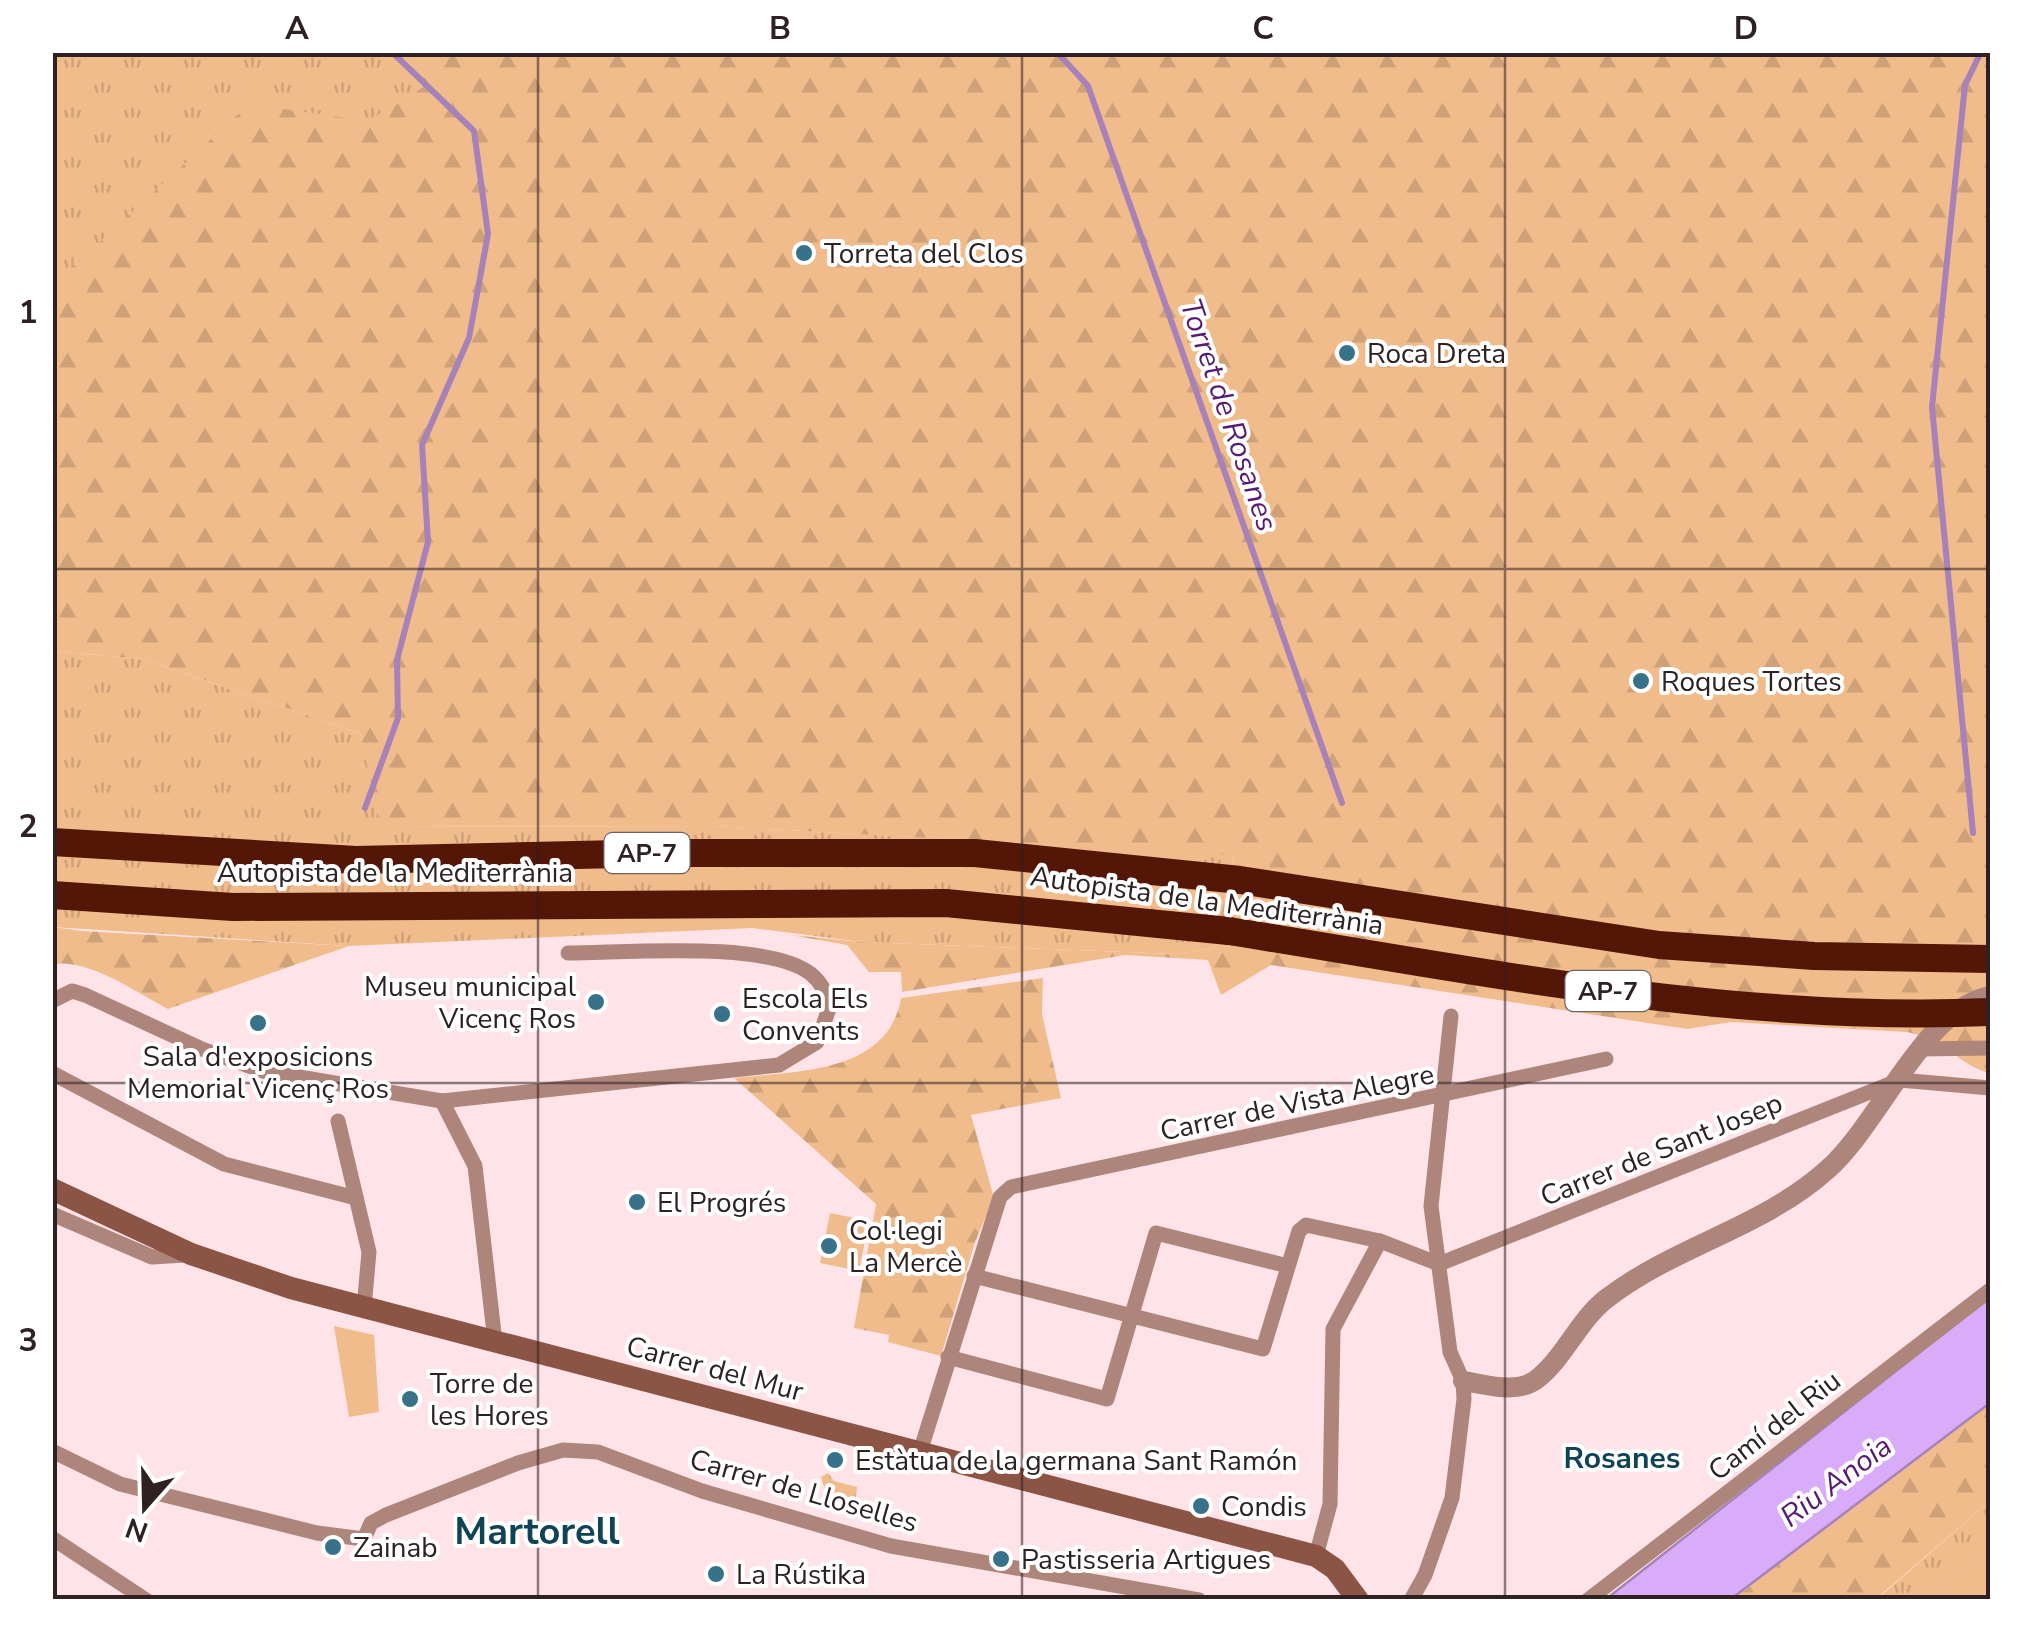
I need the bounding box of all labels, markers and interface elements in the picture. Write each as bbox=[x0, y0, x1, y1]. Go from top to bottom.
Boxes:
text: A bbox=[285, 7, 309, 50]
text: B bbox=[769, 7, 791, 50]
text: C bbox=[1252, 7, 1274, 50]
text: D bbox=[1734, 7, 1758, 50]
place label: Torreta del Clos bbox=[824, 235, 1024, 273]
marker: Torreta del Clos bbox=[793, 242, 815, 264]
text: 1 bbox=[18, 291, 38, 334]
water label: Torret de Rosanes bbox=[1170, 293, 1288, 537]
place label: Roca Dreta bbox=[1367, 335, 1506, 373]
marker: Roca Dreta bbox=[1336, 342, 1358, 364]
place label: Roques Tortes bbox=[1661, 663, 1842, 701]
marker: Roques Tortes bbox=[1630, 670, 1652, 692]
text: 2 bbox=[18, 805, 38, 848]
road number: AP-7 bbox=[604, 833, 690, 873]
street label: Autopista de la Mediterrània bbox=[217, 854, 573, 892]
street label: Autopista de la Mediterrània bbox=[1028, 857, 1386, 945]
place label: Museu municipal Vicenç Ros bbox=[364, 968, 577, 1038]
road number: AP-7 bbox=[1566, 971, 1650, 1011]
place label: Escola Els Convents bbox=[742, 980, 868, 1050]
marker: Museu municipal Vicenç Ros bbox=[585, 991, 607, 1013]
marker: Escola Els Convents bbox=[711, 1003, 733, 1025]
marker: Sala d'exposicions Memorial Vicenç Ros bbox=[247, 1012, 269, 1034]
place label: Sala d'exposicions Memorial Vicenç Ros bbox=[127, 1038, 389, 1108]
street label: Carrer de Vista Alegre bbox=[1157, 1055, 1438, 1151]
street label: Carrer de Sant Josep bbox=[1535, 1084, 1788, 1216]
place label: El Progrés bbox=[657, 1184, 786, 1222]
marker: El Progrés bbox=[626, 1191, 648, 1213]
place label: Col·legi La Mercè bbox=[849, 1212, 963, 1282]
marker: Col·legi La Mercè bbox=[818, 1235, 840, 1257]
text: 3 bbox=[18, 1319, 38, 1362]
street label: Carrer del Mur bbox=[622, 1327, 807, 1411]
street label: Camí del Riu bbox=[1700, 1362, 1849, 1490]
place label: Torre de les Hores bbox=[430, 1365, 549, 1435]
marker: Torre de les Hores bbox=[399, 1388, 421, 1410]
water label: Riu Anoia bbox=[1772, 1426, 1901, 1537]
district label: Rosanes bbox=[1564, 1438, 1680, 1479]
street label: Carrer de Lloselles bbox=[685, 1440, 922, 1542]
place label: Estàtua de la germana Sant Ramón bbox=[855, 1442, 1297, 1480]
marker: Estàtua de la germana Sant Ramón bbox=[824, 1449, 846, 1471]
north arrow bbox=[95, 1457, 195, 1557]
place label: Condis bbox=[1221, 1488, 1307, 1526]
marker: Condis bbox=[1190, 1495, 1212, 1517]
district label: Martorell bbox=[454, 1506, 620, 1557]
text: N bbox=[120, 1508, 153, 1551]
place label: Zainab bbox=[353, 1529, 438, 1567]
marker: Zainab bbox=[322, 1536, 344, 1558]
place label: Pastisseria Artigues bbox=[1021, 1541, 1271, 1579]
marker: Pastisseria Artigues bbox=[990, 1548, 1012, 1570]
place label: La Rústika bbox=[736, 1556, 866, 1594]
marker: La Rústika bbox=[705, 1563, 727, 1585]

